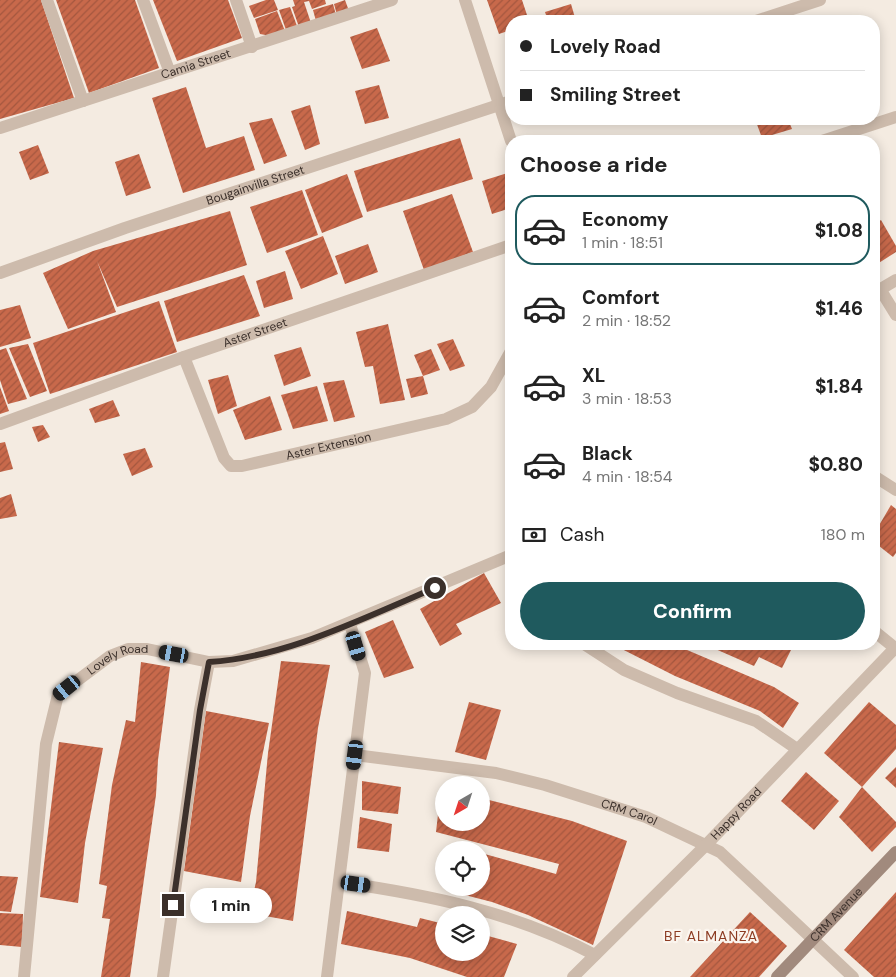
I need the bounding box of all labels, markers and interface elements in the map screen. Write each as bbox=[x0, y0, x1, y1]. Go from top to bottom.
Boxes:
text: Lovely Road bbox=[550, 34, 661, 59]
street label: Camia Street bbox=[159, 45, 233, 83]
text: Smiling Street bbox=[550, 82, 681, 107]
text: Choose a ride bbox=[520, 150, 668, 179]
street label: Bougainvilla Street bbox=[204, 161, 307, 209]
text: Economy bbox=[582, 207, 669, 232]
icon: car bbox=[522, 208, 567, 253]
text: $1.08 bbox=[815, 218, 863, 243]
text: 1 min · 18:51 bbox=[582, 232, 663, 253]
text: Comfort bbox=[582, 285, 660, 310]
icon: car bbox=[522, 286, 567, 331]
text: $1.46 bbox=[815, 296, 863, 321]
text: 2 min · 18:52 bbox=[582, 310, 671, 331]
street label: Aster Street bbox=[221, 314, 290, 351]
text: XL bbox=[582, 363, 605, 388]
icon: car bbox=[522, 364, 567, 409]
text: $1.84 bbox=[815, 374, 863, 399]
text: 3 min · 18:53 bbox=[582, 388, 672, 409]
street label: Aster Extension bbox=[284, 429, 373, 464]
text: Black bbox=[582, 441, 633, 466]
icon: car bbox=[522, 442, 567, 487]
text: $0.80 bbox=[808, 452, 863, 477]
text: 4 min · 18:54 bbox=[582, 466, 672, 487]
icon: cash bbox=[520, 521, 548, 549]
text: Cash bbox=[560, 522, 604, 547]
text: 180 m bbox=[821, 524, 865, 545]
route start bbox=[424, 577, 446, 599]
button: Confirm bbox=[520, 582, 865, 640]
car bbox=[344, 629, 367, 663]
street label: Lovely Road bbox=[84, 641, 148, 678]
car bbox=[157, 644, 190, 664]
car bbox=[50, 673, 83, 703]
car bbox=[345, 739, 364, 771]
north arrow bbox=[435, 776, 490, 831]
map controls bbox=[435, 776, 490, 961]
street label: Happy Road bbox=[707, 784, 765, 843]
street label: CRM Carol bbox=[599, 795, 660, 829]
button: locate bbox=[435, 841, 490, 896]
car bbox=[340, 874, 371, 894]
street label: CRM Avenue bbox=[806, 884, 866, 946]
callout: 1 min bbox=[190, 888, 273, 922]
route end bbox=[162, 894, 184, 916]
text: 1 min bbox=[211, 895, 251, 916]
button: layers bbox=[435, 906, 490, 961]
district label: BF ALMANZA bbox=[664, 927, 758, 945]

